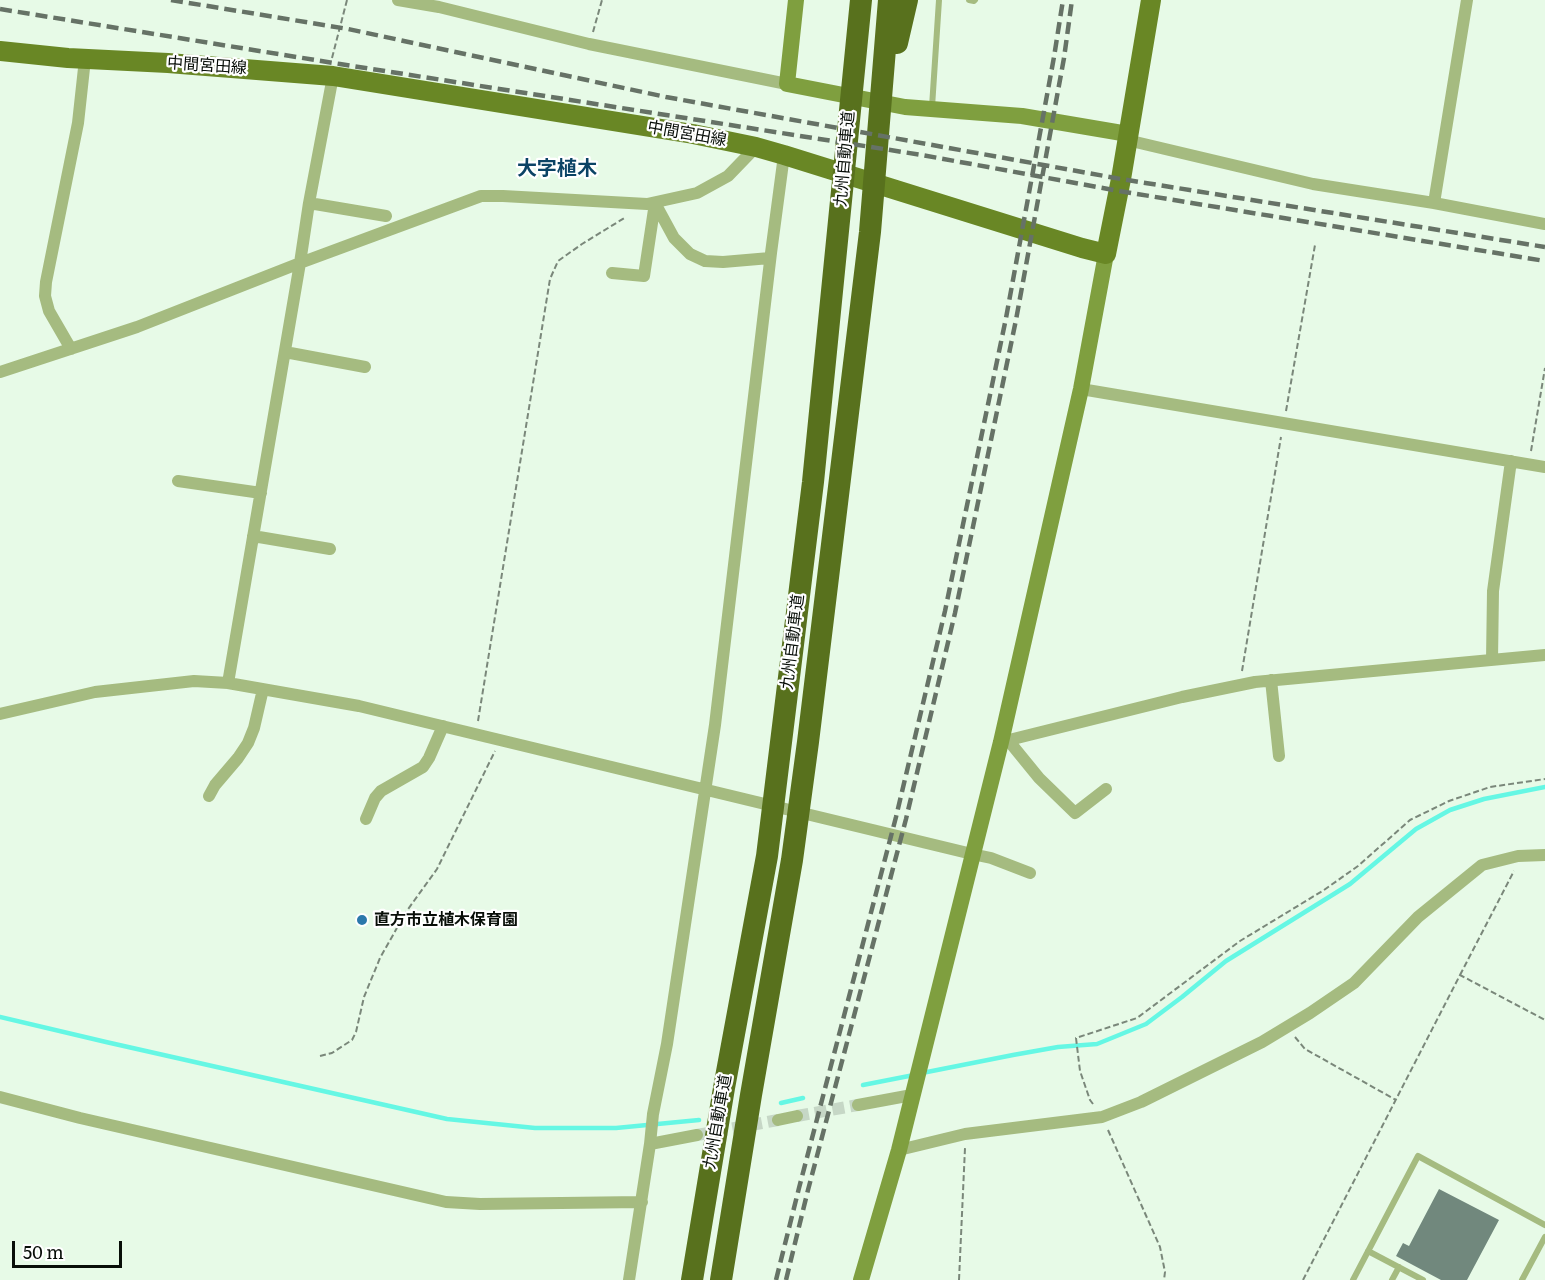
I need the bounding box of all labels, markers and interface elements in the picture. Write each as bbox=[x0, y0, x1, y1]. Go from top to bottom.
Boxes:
street label: 中間宮田線 bbox=[166, 54, 248, 78]
street label: 九州自動車道 bbox=[831, 110, 859, 208]
street label: 中間宮田線 bbox=[646, 118, 728, 150]
district label: 大字植木 bbox=[517, 157, 597, 181]
street label: 九州自動車道 bbox=[778, 593, 808, 691]
place label: 直方市立植木保育園 bbox=[374, 910, 518, 930]
marker: 直方市立植木保育園 bbox=[355, 913, 369, 927]
street label: 九州自動車道 bbox=[700, 1073, 736, 1171]
scale bar bbox=[15, 1229, 124, 1267]
text: 50 m bbox=[23, 1238, 64, 1265]

